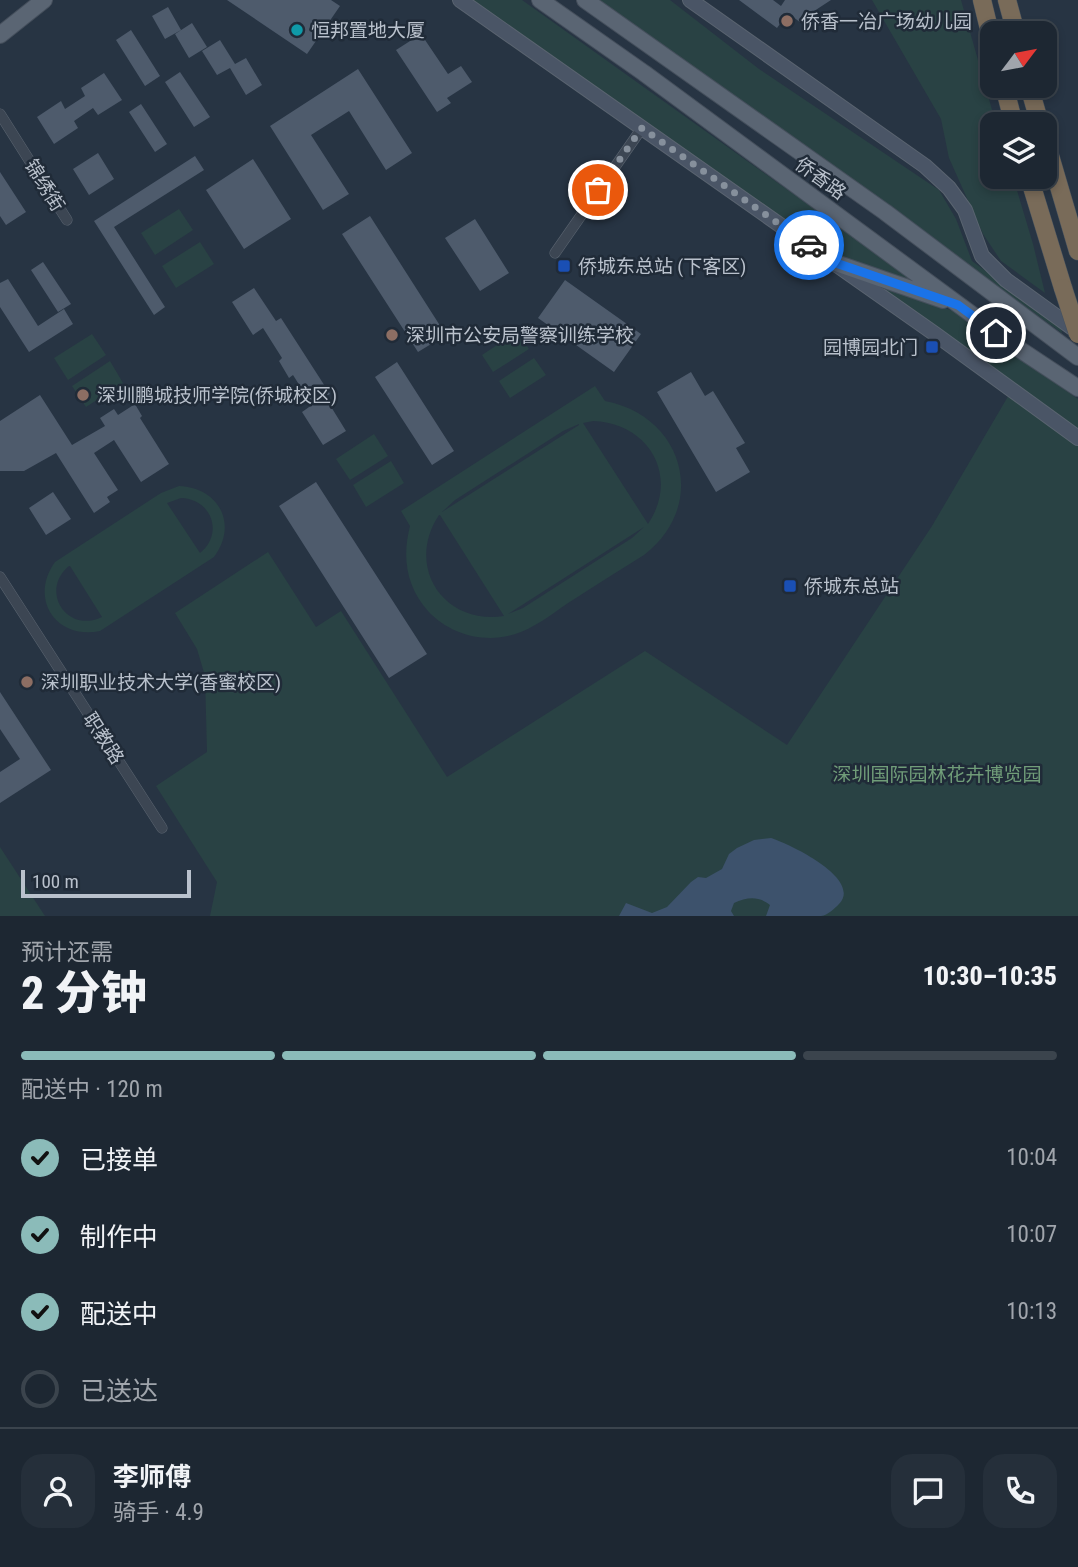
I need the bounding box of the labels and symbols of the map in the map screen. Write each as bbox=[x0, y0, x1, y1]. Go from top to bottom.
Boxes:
place label: 侨香一冶广场幼儿园 bbox=[801, 10, 972, 33]
marker: 侨香一冶广场幼儿园 bbox=[779, 13, 795, 29]
place label: 恒邦置地大厦 bbox=[311, 19, 425, 42]
north arrow bbox=[980, 21, 1057, 98]
marker: 恒邦置地大厦 bbox=[289, 22, 305, 38]
street label: 侨香路 bbox=[791, 152, 851, 204]
street label: 锦绣街 bbox=[20, 155, 69, 216]
pin bbox=[568, 160, 628, 220]
courier bbox=[774, 210, 844, 280]
place label: 侨城东总站 (下客区) bbox=[578, 255, 746, 278]
marker: 侨城东总站 (下客区) bbox=[556, 258, 572, 274]
pin bbox=[966, 303, 1026, 363]
place label: 深圳市公安局警察训练学校 bbox=[406, 324, 634, 347]
marker: 深圳市公安局警察训练学校 bbox=[384, 327, 400, 343]
place label: 园博园北门 bbox=[823, 336, 918, 359]
marker: 园博园北门 bbox=[924, 339, 940, 355]
place label: 深圳鹏城技师学院(侨城校区) bbox=[97, 384, 337, 407]
marker: 深圳鹏城技师学院(侨城校区) bbox=[75, 387, 91, 403]
place label: 侨城东总站 bbox=[804, 575, 899, 598]
marker: 侨城东总站 bbox=[782, 578, 798, 594]
place label: 深圳职业技术大学(香蜜校区) bbox=[41, 671, 281, 694]
marker: 深圳职业技术大学(香蜜校区) bbox=[19, 674, 35, 690]
street label: 职教路 bbox=[78, 708, 129, 768]
park label: 深圳国际园林花卉博览园 bbox=[832, 763, 1042, 786]
scale bar bbox=[21, 867, 191, 899]

